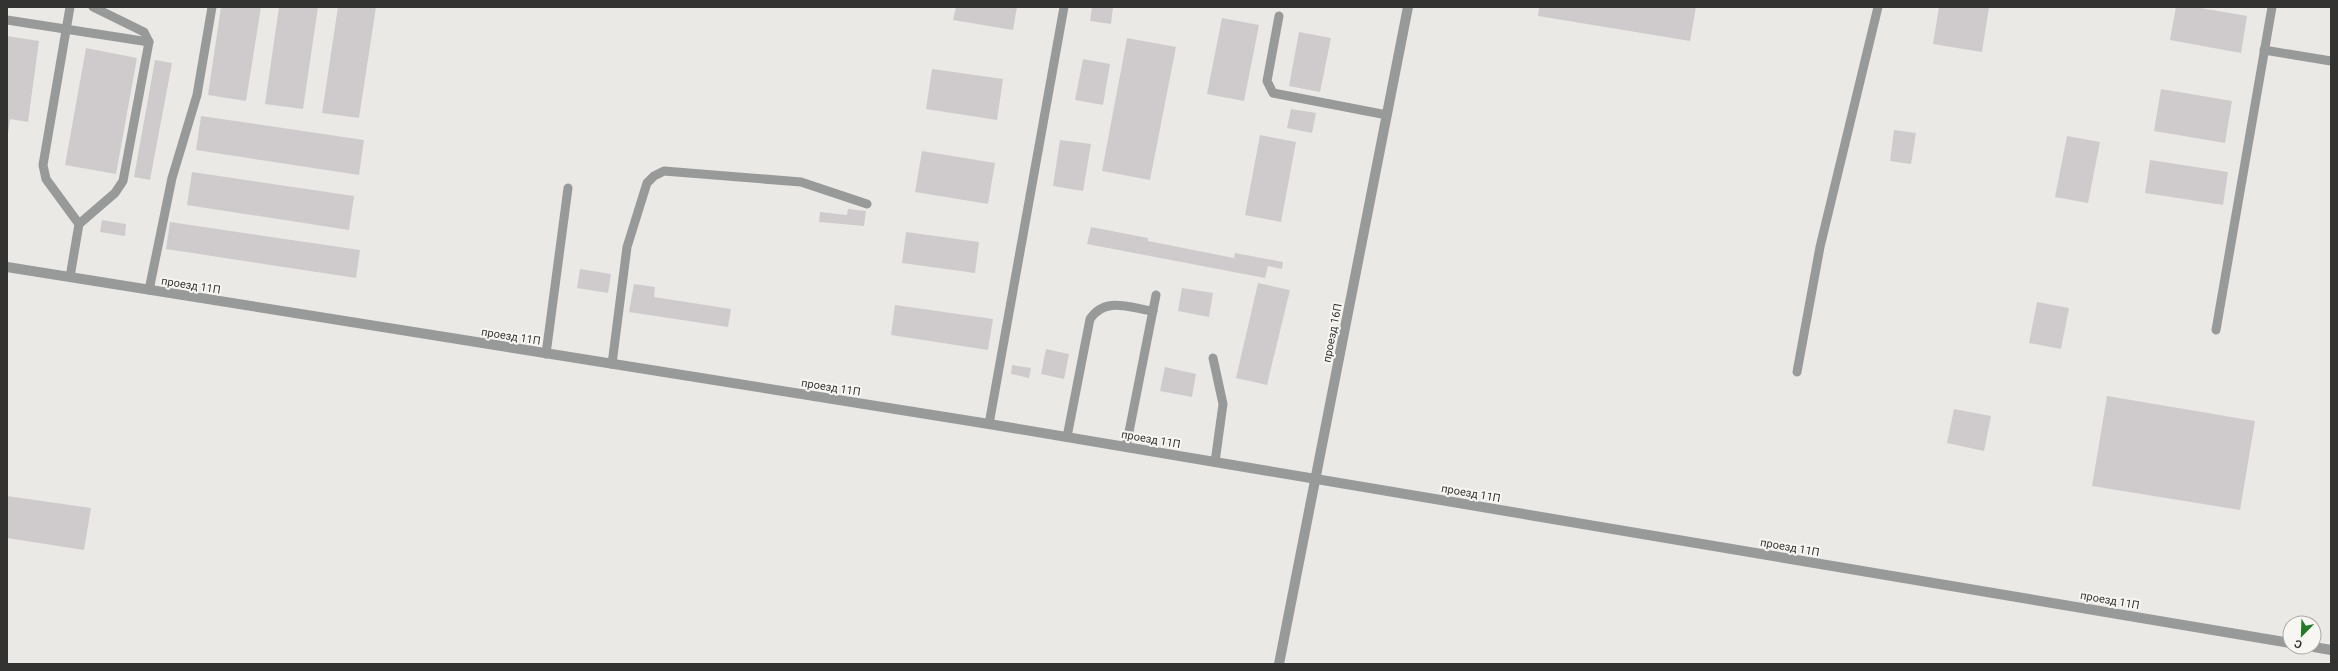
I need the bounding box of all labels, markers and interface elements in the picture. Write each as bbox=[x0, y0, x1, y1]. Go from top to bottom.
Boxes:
street label: проезд 11П bbox=[160, 274, 221, 297]
street label: проезд 16П bbox=[1320, 303, 1345, 364]
street label: проезд 11П bbox=[480, 325, 541, 348]
street label: проезд 11П bbox=[800, 376, 861, 399]
street label: проезд 11П bbox=[1120, 428, 1181, 451]
street label: проезд 11П bbox=[1440, 482, 1501, 505]
street label: проезд 11П bbox=[1759, 536, 1820, 559]
street label: проезд 11П bbox=[2079, 589, 2140, 612]
north arrow bbox=[2282, 615, 2322, 655]
text: С bbox=[2292, 636, 2304, 651]

